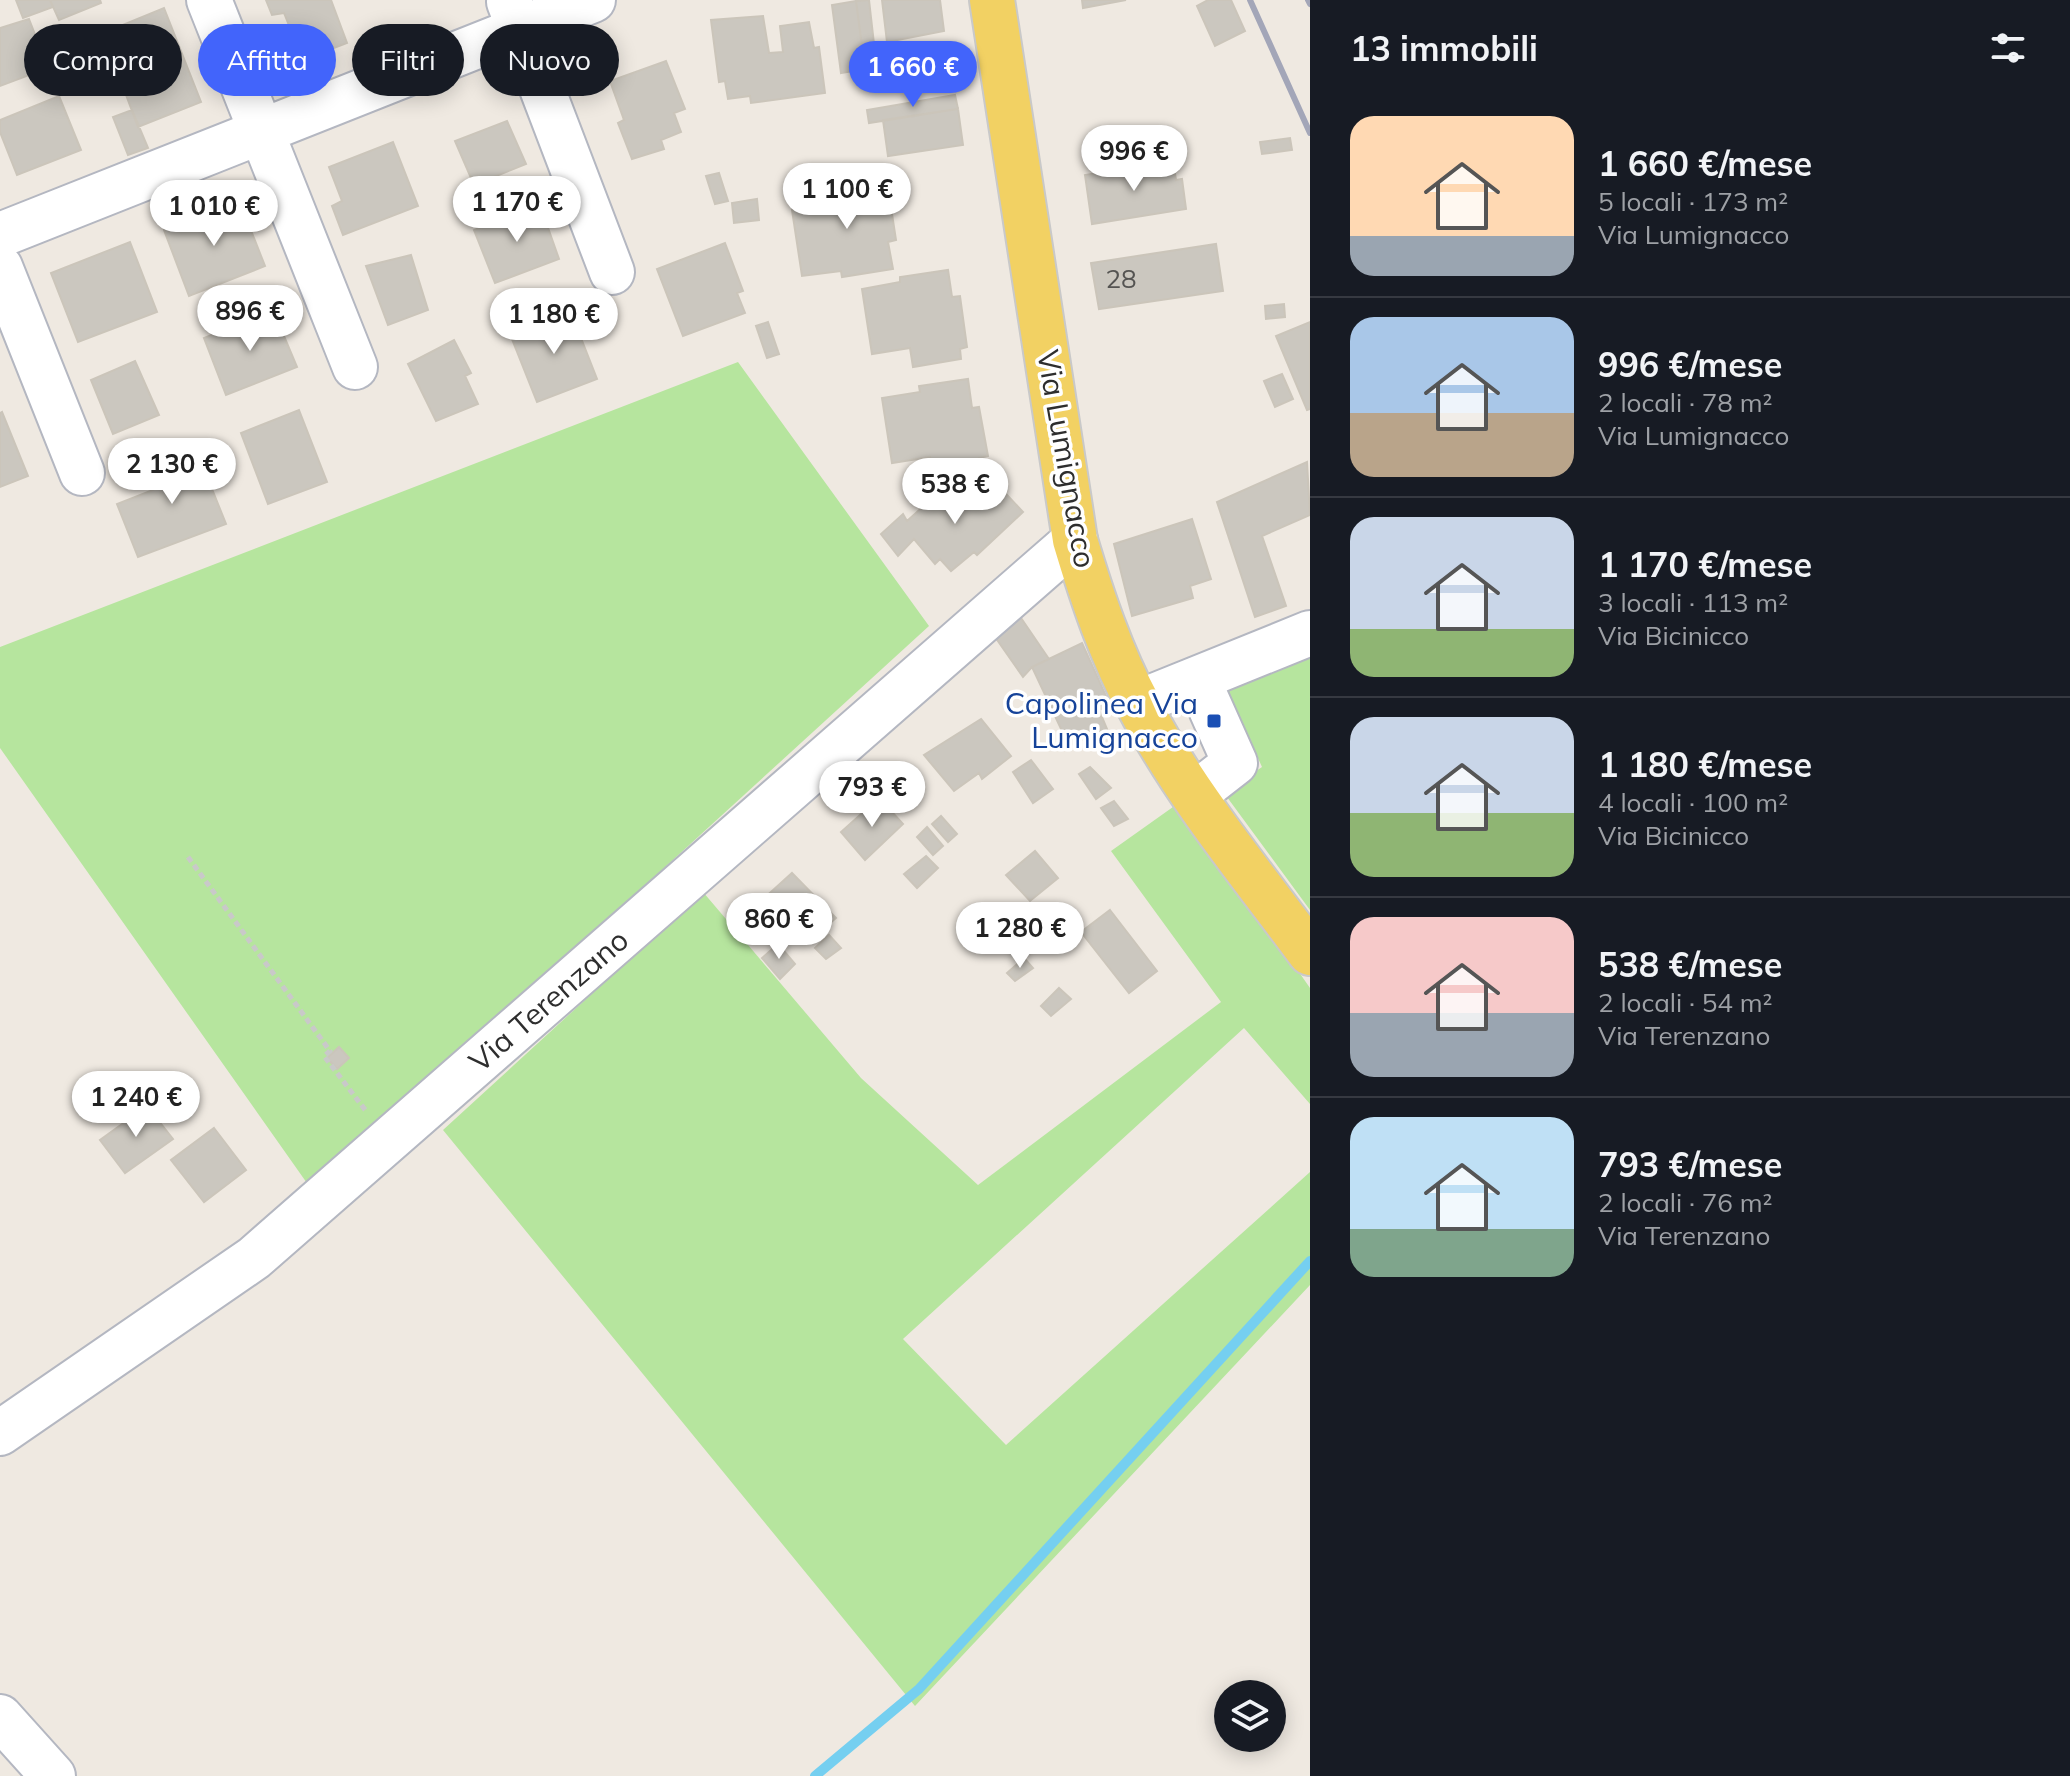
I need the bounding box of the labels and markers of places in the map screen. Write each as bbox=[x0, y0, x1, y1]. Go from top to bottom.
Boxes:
pin: 1 660 € bbox=[839, 41, 987, 109]
pin: 996 € bbox=[1078, 125, 1190, 193]
pin: 1 100 € bbox=[773, 163, 921, 231]
pin: 1 170 € bbox=[443, 176, 591, 244]
pin: 1 010 € bbox=[140, 180, 288, 248]
pin: 896 € bbox=[194, 285, 306, 353]
pin: 1 180 € bbox=[480, 288, 628, 356]
pin: 2 130 € bbox=[98, 438, 246, 506]
pin: 538 € bbox=[899, 458, 1011, 526]
place label: Capolinea Via Lumignacco bbox=[1005, 684, 1198, 756]
marker: Capolinea Via Lumignacco bbox=[1205, 712, 1223, 730]
pin: 793 € bbox=[816, 761, 928, 829]
pin: 860 € bbox=[723, 893, 835, 961]
pin: 1 280 € bbox=[946, 902, 1094, 970]
pin: 1 240 € bbox=[62, 1071, 210, 1139]

